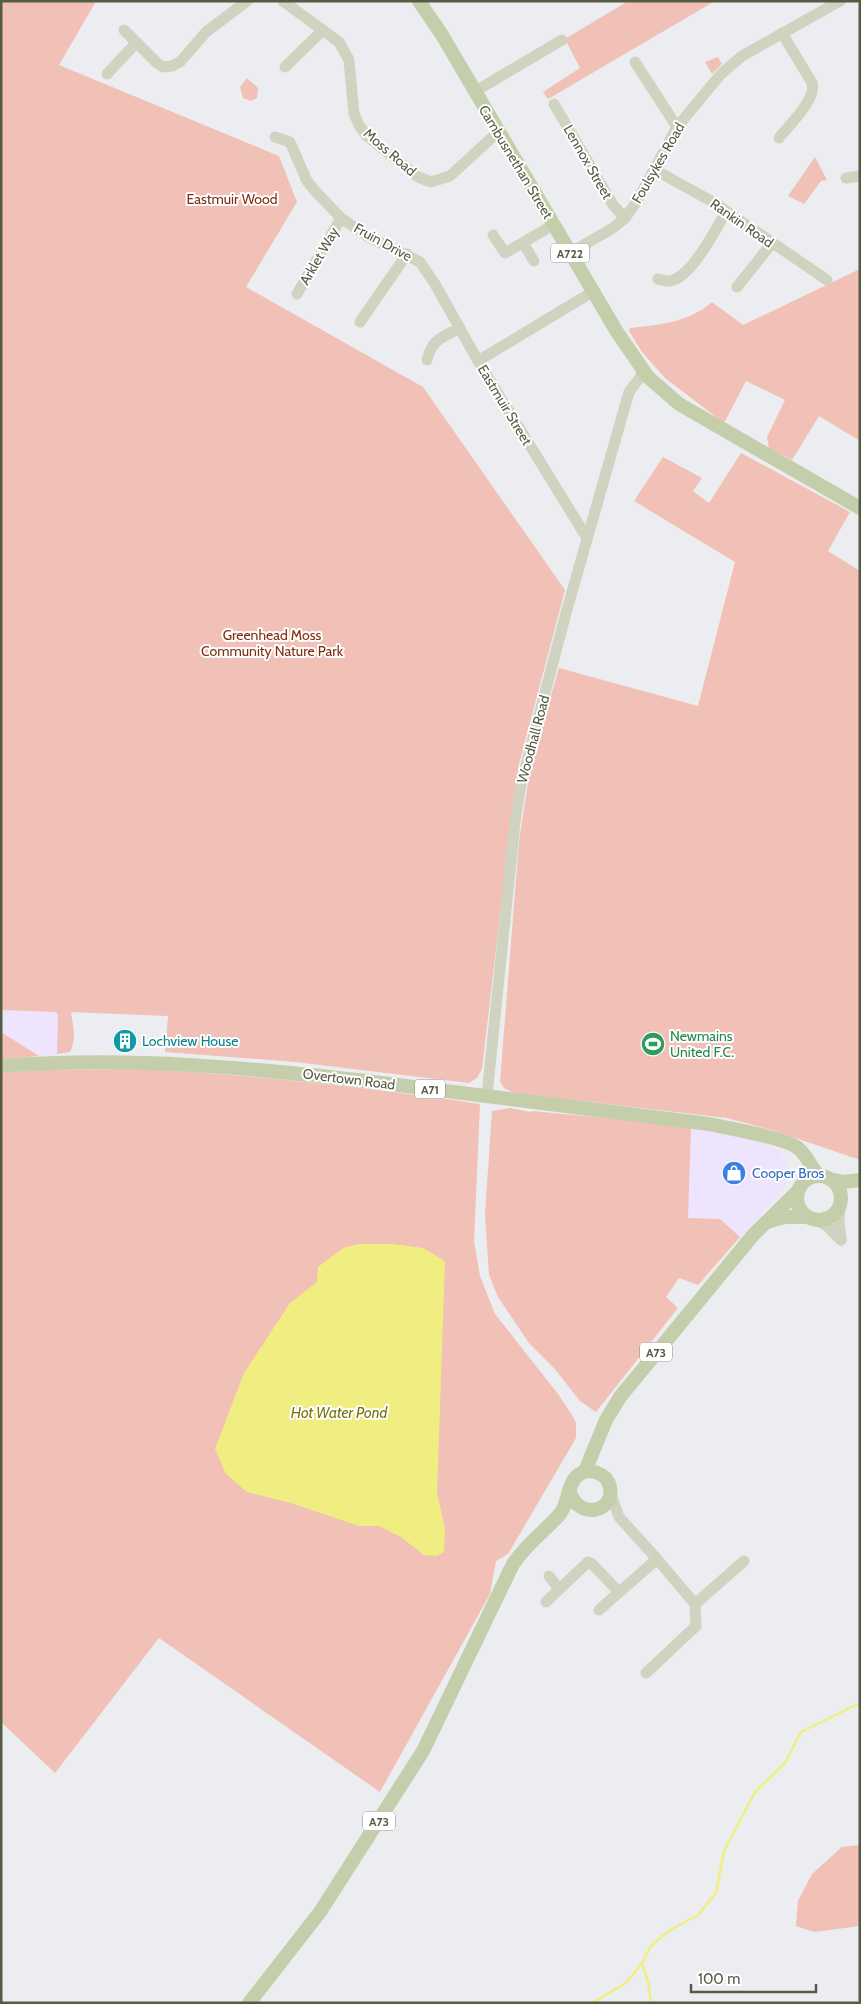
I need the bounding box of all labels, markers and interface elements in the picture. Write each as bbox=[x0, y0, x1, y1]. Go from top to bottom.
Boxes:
street label: Cambusnethan Street bbox=[475, 102, 557, 222]
street label: Foulsykes Road bbox=[628, 119, 688, 207]
street label: Lennox Street bbox=[559, 122, 617, 203]
street label: Moss Road bbox=[360, 124, 420, 180]
park label: Eastmuir Wood bbox=[186, 190, 278, 208]
street label: Rankin Road bbox=[707, 195, 777, 251]
street label: Fruin Drive bbox=[351, 219, 415, 265]
street label: Arklet Way bbox=[295, 224, 343, 288]
road number: A722 bbox=[551, 244, 589, 262]
street label: Eastmuir Street bbox=[474, 361, 536, 449]
park label: Greenhead Moss Community Nature Park bbox=[201, 626, 344, 660]
street label: Woodhall Road bbox=[513, 693, 553, 785]
place label: Newmains United F.C. bbox=[670, 1027, 734, 1061]
building icon: Lochview House bbox=[112, 1028, 138, 1054]
sports icon: Newmains United F.C. bbox=[640, 1031, 666, 1057]
place label: Lochview House bbox=[142, 1032, 238, 1050]
street label: Overtown Road bbox=[302, 1064, 396, 1094]
road number: A71 bbox=[415, 1080, 445, 1098]
shop icon: Cooper Bros bbox=[721, 1160, 747, 1186]
place label: Cooper Bros bbox=[752, 1164, 825, 1182]
road number: A73 bbox=[640, 1342, 672, 1361]
water label: Hot Water Pond bbox=[291, 1404, 388, 1422]
road number: A73 bbox=[363, 1812, 395, 1830]
scale bar bbox=[691, 1962, 816, 1994]
text: 100 m bbox=[698, 1970, 740, 1988]

